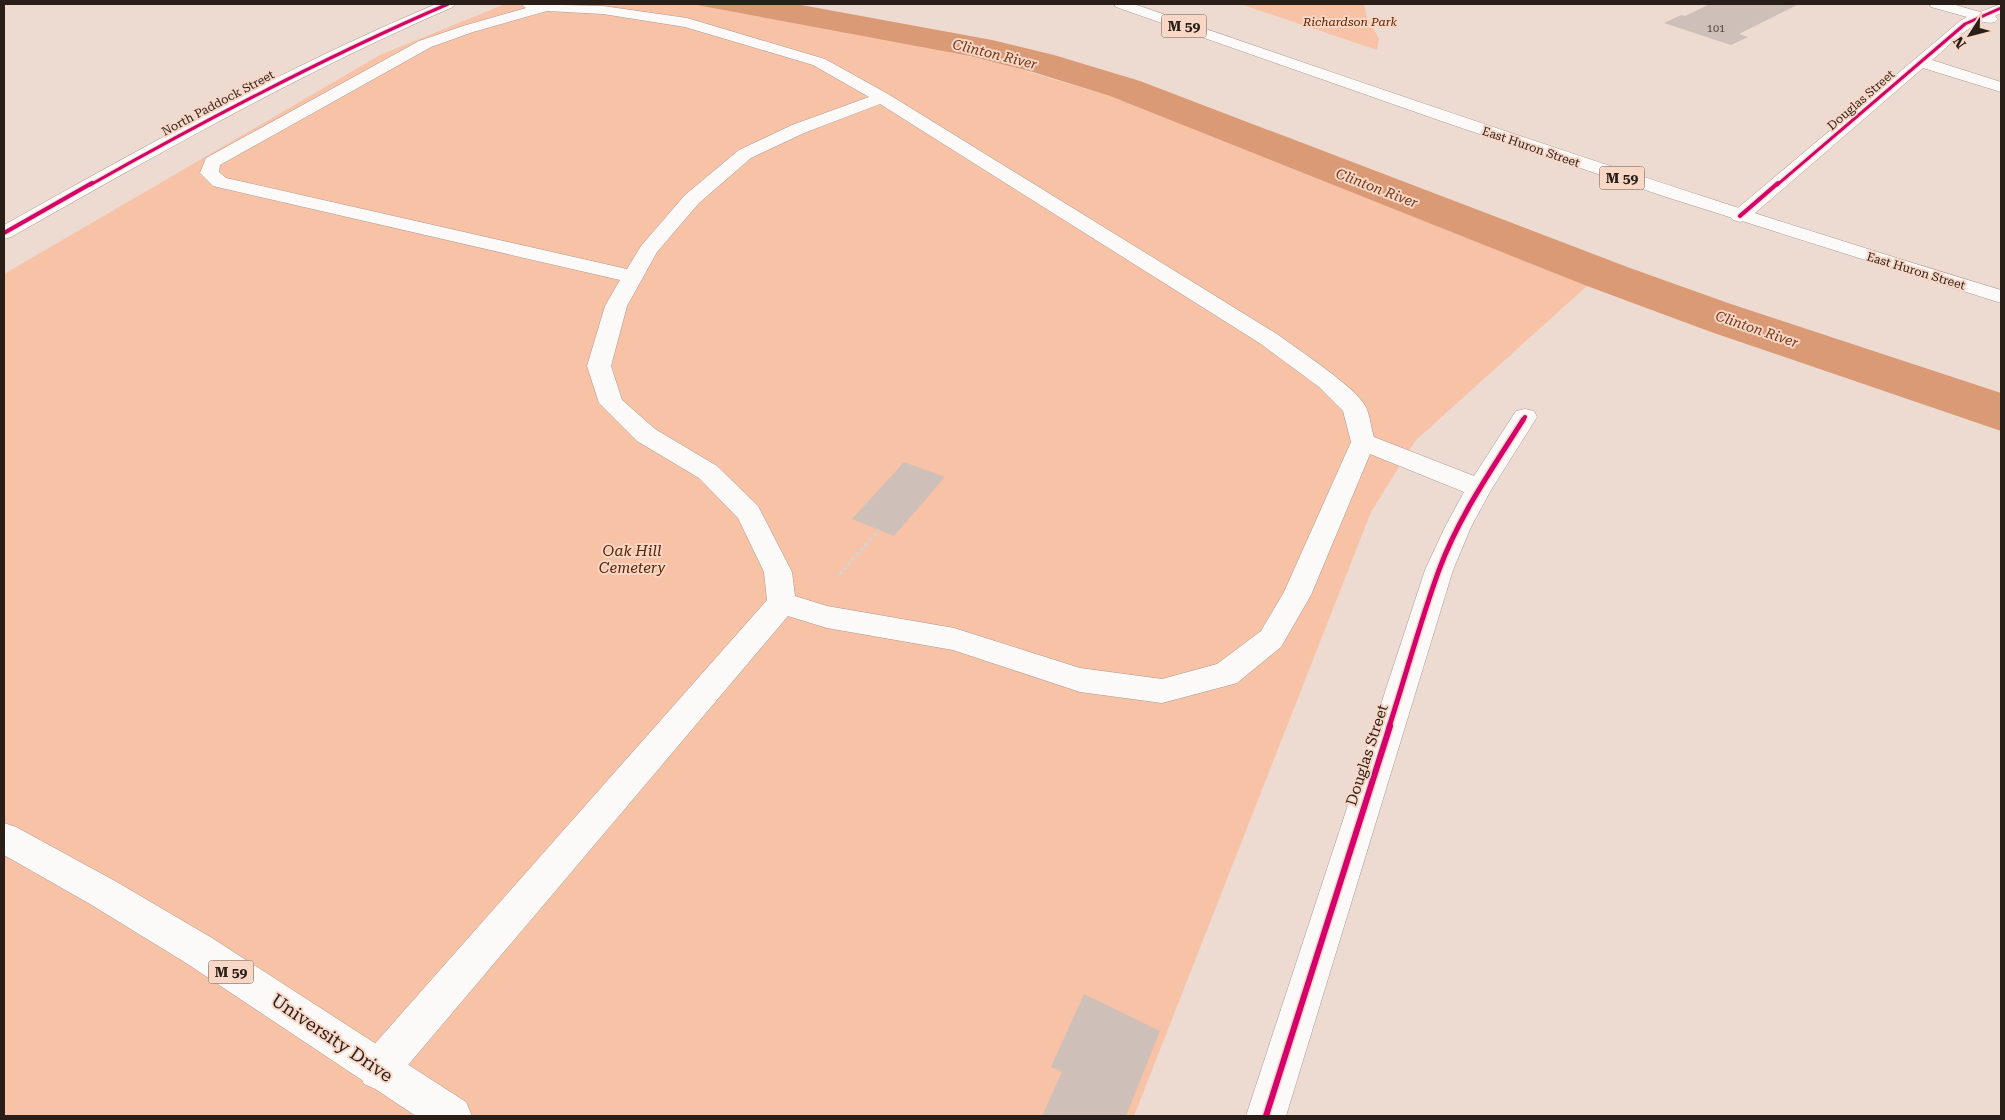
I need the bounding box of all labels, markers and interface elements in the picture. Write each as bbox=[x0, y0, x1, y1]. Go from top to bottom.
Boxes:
north arrow bbox=[1945, 10, 1995, 60]
road number: M 59 bbox=[1162, 15, 1206, 38]
park label: Richardson Park bbox=[1302, 15, 1398, 29]
house number: 101 bbox=[1707, 22, 1725, 35]
text: N bbox=[1950, 33, 1969, 52]
water label: Clinton River bbox=[951, 36, 1039, 72]
street label: North Paddock Street bbox=[159, 67, 277, 139]
street label: Douglas Street bbox=[1825, 67, 1898, 133]
street label: East Huron Street bbox=[1480, 124, 1582, 170]
water label: Clinton River bbox=[1334, 165, 1420, 211]
road number: M 59 bbox=[1600, 167, 1644, 190]
street label: East Huron Street bbox=[1865, 249, 1967, 293]
water label: Clinton River bbox=[1713, 307, 1801, 351]
park label: Oak Hill Cemetery bbox=[599, 542, 665, 577]
street label: Douglas Street bbox=[1342, 702, 1392, 808]
road number: M 59 bbox=[208, 960, 254, 984]
street label: University Drive bbox=[267, 989, 397, 1086]

